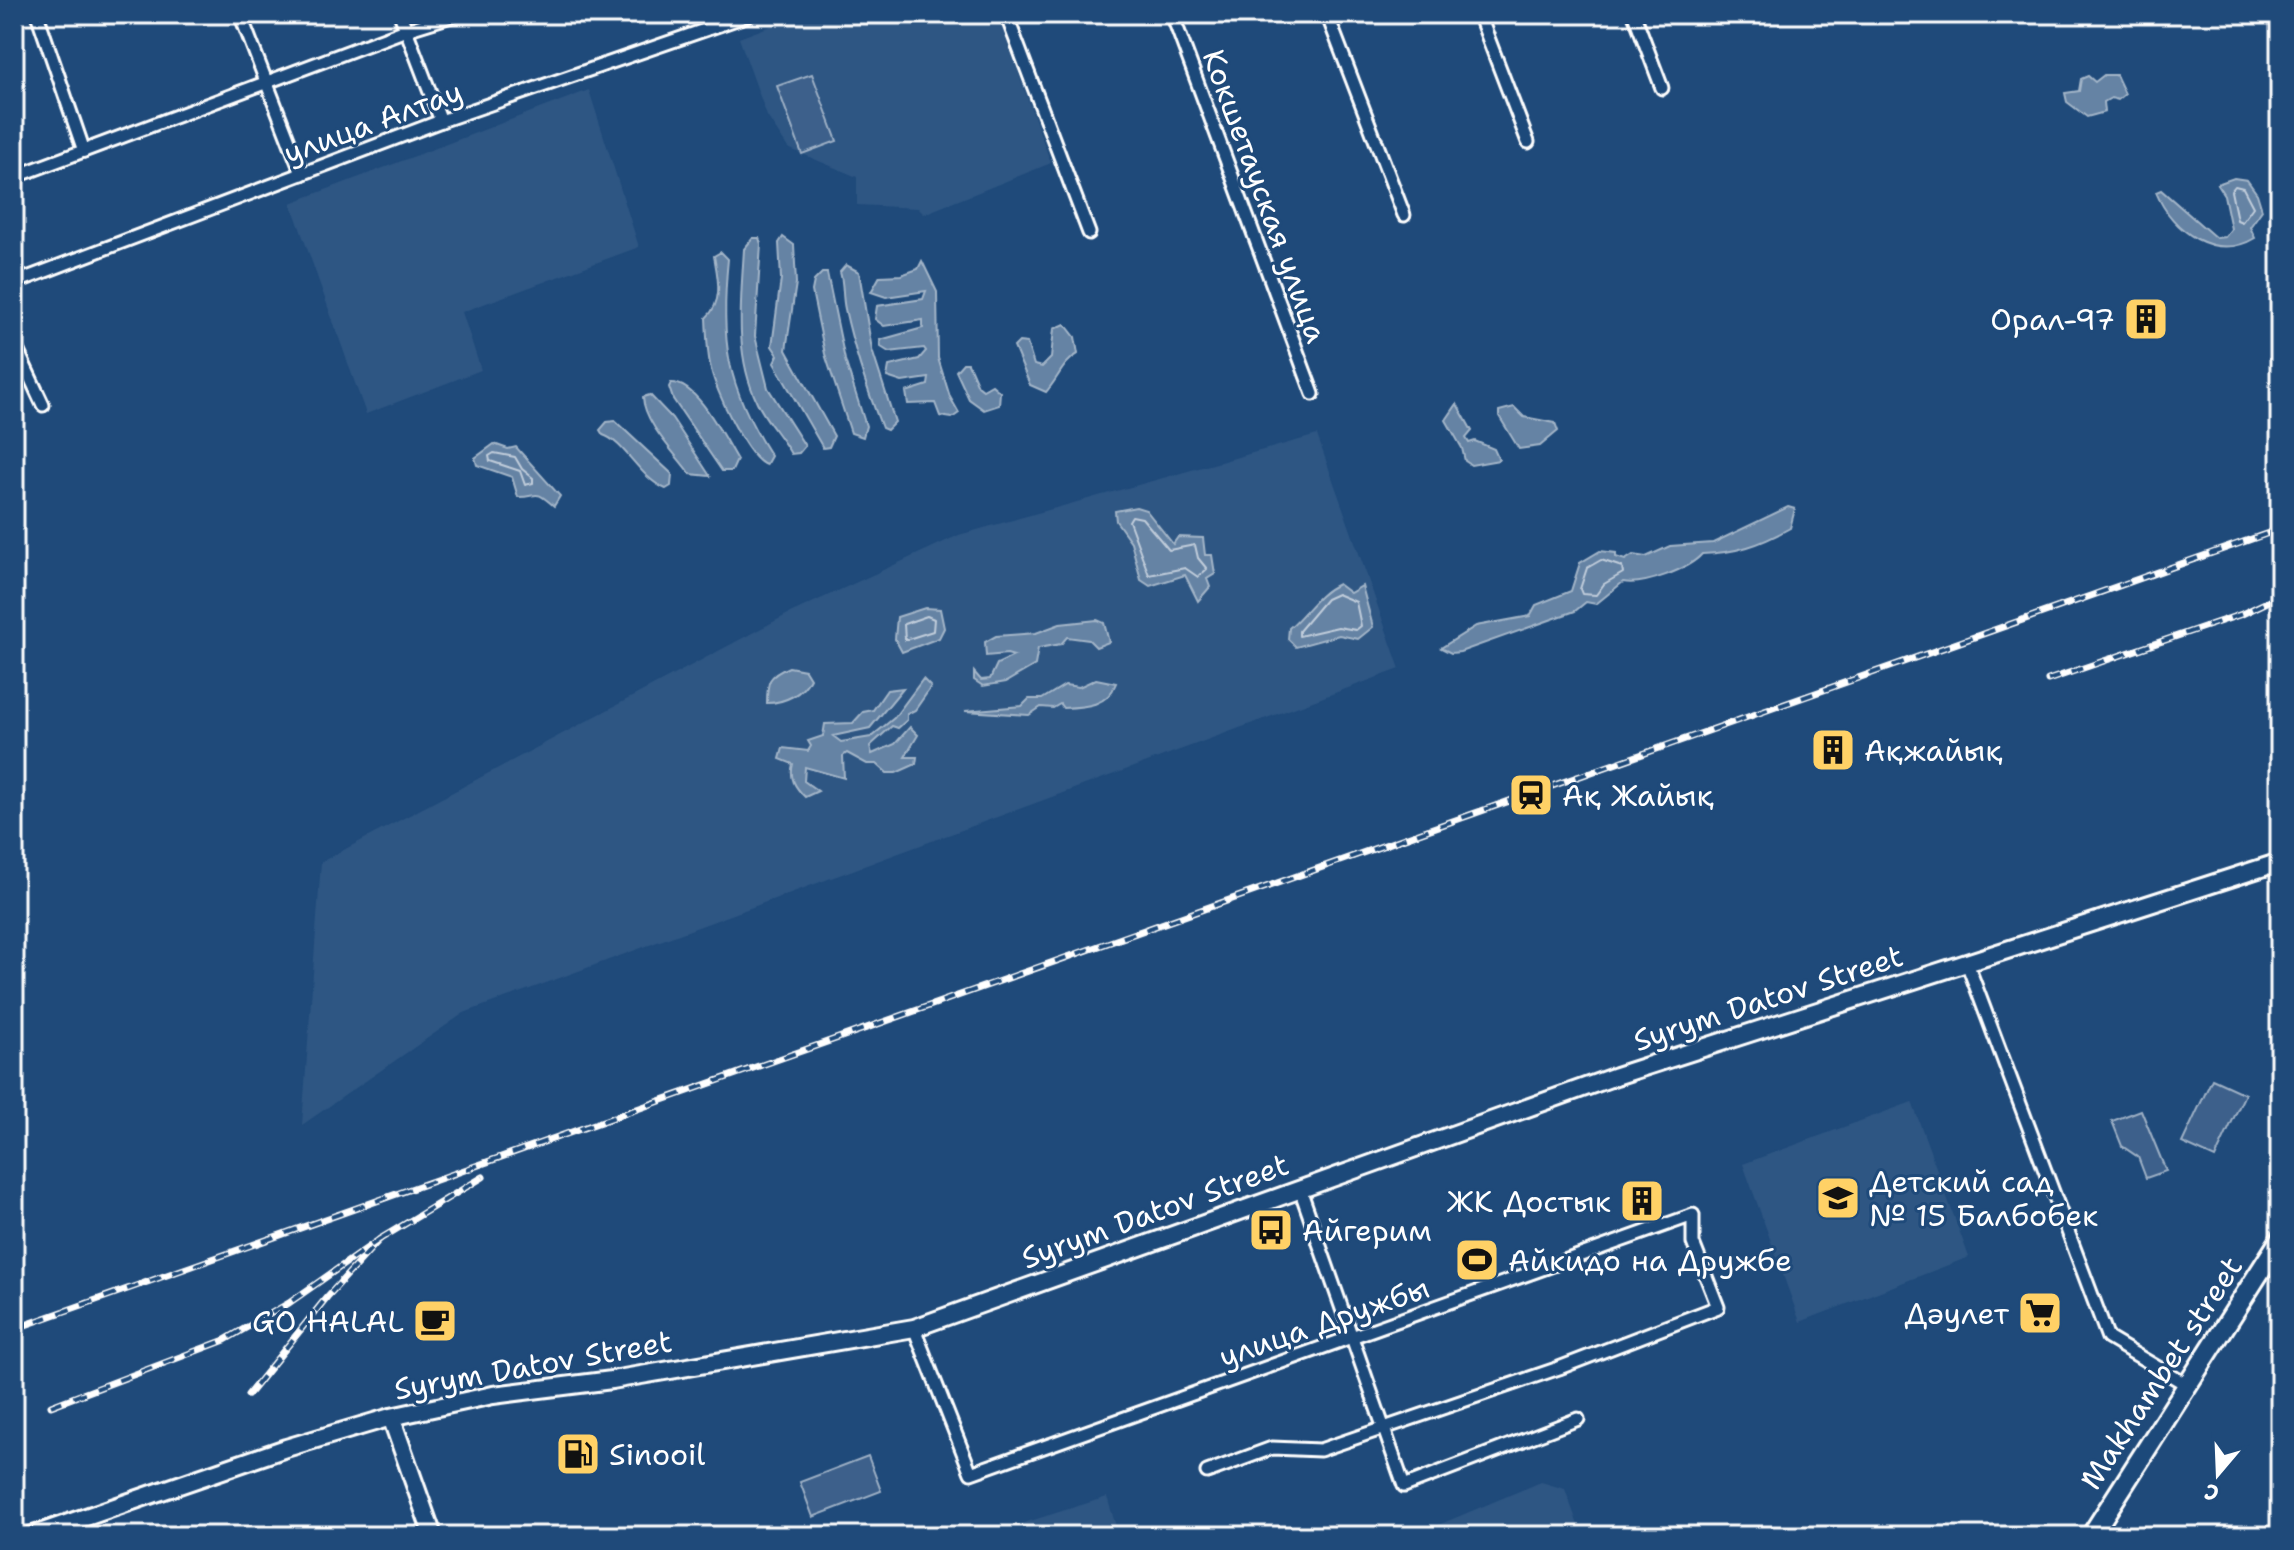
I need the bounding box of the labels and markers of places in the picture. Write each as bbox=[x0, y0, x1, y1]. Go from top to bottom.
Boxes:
building icon: Орал-97 bbox=[2122, 295, 2170, 343]
place label: Орал-97 bbox=[1990, 299, 2115, 340]
building icon: Ақжайық bbox=[1809, 726, 1857, 774]
place label: Ақжайық bbox=[1864, 730, 2003, 771]
station icon: Ақ Жайық bbox=[1507, 771, 1555, 819]
place label: Ақ Жайық bbox=[1562, 775, 1714, 816]
place label: Детский сад № 15 Балбобек bbox=[1869, 1161, 2098, 1236]
school or university icon: Детский сад № 15 Балбобек bbox=[1814, 1174, 1862, 1222]
building icon: ЖК Достык bbox=[1618, 1177, 1666, 1225]
place label: ЖК Достык bbox=[1447, 1181, 1611, 1222]
bus stop icon: Айгерим bbox=[1247, 1206, 1295, 1254]
place label: Айгерим bbox=[1302, 1210, 1432, 1251]
sports icon: Айкидо на Дружбе bbox=[1453, 1236, 1501, 1284]
place label: Айкидо на Дружбе bbox=[1508, 1240, 1792, 1281]
supermarket icon: Дәулет bbox=[2016, 1289, 2064, 1337]
place label: Дәулет bbox=[1904, 1293, 2010, 1334]
cafe icon: GO HALAL bbox=[411, 1297, 459, 1345]
place label: GO HALAL bbox=[252, 1301, 404, 1342]
fuel station icon: Sinooil bbox=[554, 1430, 602, 1478]
place label: Sinooil bbox=[609, 1434, 705, 1475]

